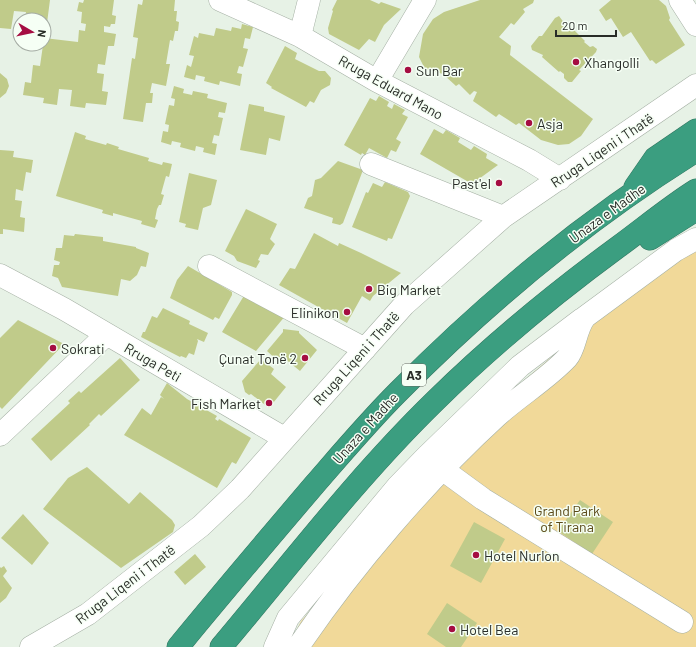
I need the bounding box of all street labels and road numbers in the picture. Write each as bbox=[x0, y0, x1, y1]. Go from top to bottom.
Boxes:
street label: Rruga Eduard Mano bbox=[336, 51, 446, 123]
street label: Rruga Liqeni i Thatë bbox=[547, 109, 657, 191]
street label: Unaza e Madhe bbox=[566, 180, 648, 246]
street label: Rruga Liqeni i Thatë bbox=[309, 308, 403, 408]
street label: Rruga Peti bbox=[122, 339, 184, 385]
road number: A3 bbox=[402, 364, 426, 386]
street label: Unaza e Madhe bbox=[329, 389, 401, 467]
street label: Rruga Liqeni i Thatë bbox=[72, 541, 178, 627]

